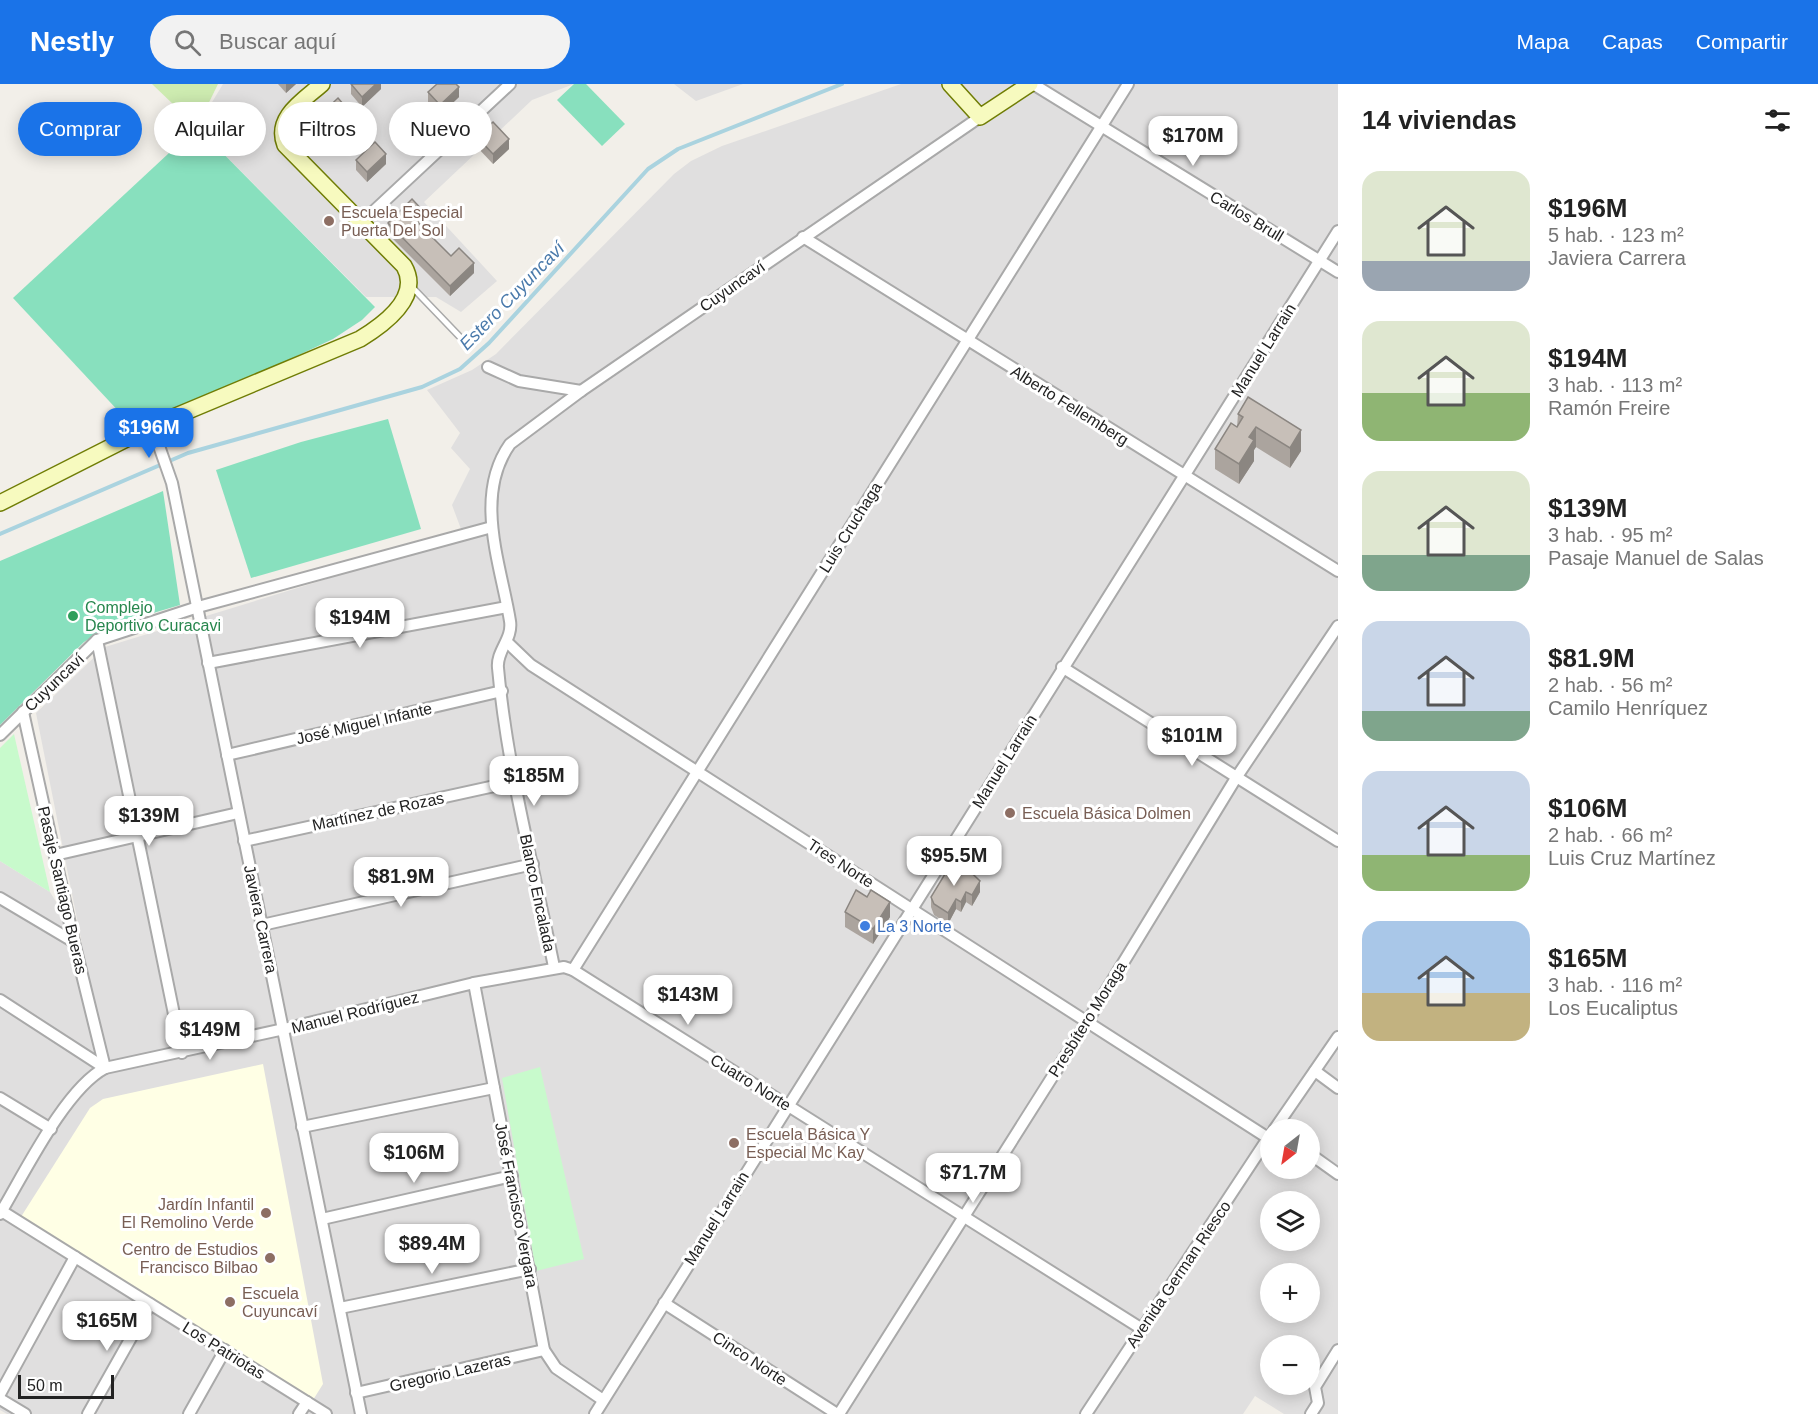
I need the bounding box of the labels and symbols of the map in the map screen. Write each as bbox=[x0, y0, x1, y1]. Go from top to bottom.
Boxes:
pin: $170M bbox=[1151, 116, 1235, 167]
street label: Carlos Brull bbox=[1207, 188, 1287, 245]
place label: Escuela Especial Puerta Del Sol bbox=[341, 204, 463, 239]
marker: Escuela Especial Puerta Del Sol bbox=[322, 214, 336, 228]
water label: Estero Cuyuncaví bbox=[455, 237, 570, 354]
street label: Cuyuncaví bbox=[696, 257, 769, 315]
street label: Manuel Larrain bbox=[1228, 301, 1299, 400]
street label: Alberto Fellemberg bbox=[1008, 362, 1132, 448]
pin: $196M bbox=[107, 408, 191, 459]
street label: Luis Cruchaga bbox=[816, 479, 885, 576]
pin: $194M bbox=[318, 598, 402, 649]
place label: Complejo Deportivo Curacavi bbox=[85, 599, 221, 634]
marker: Complejo Deportivo Curacavi bbox=[66, 609, 80, 623]
street label: Cuyuncaví bbox=[21, 650, 88, 715]
street label: José Miguel Infante bbox=[295, 700, 434, 747]
street label: Manuel Larrain bbox=[969, 712, 1040, 811]
pin: $101M bbox=[1150, 716, 1234, 767]
pin: $185M bbox=[492, 756, 576, 807]
street label: Martínez de Rozas bbox=[311, 789, 446, 834]
pin: $139M bbox=[107, 796, 191, 847]
street label: Pasaje Santiago Bueras bbox=[35, 805, 90, 976]
place label: Escuela Básica Dolmen bbox=[1022, 805, 1191, 822]
marker: Escuela Básica Dolmen bbox=[1003, 806, 1017, 820]
street label: Blanco Encalada bbox=[517, 833, 558, 954]
street label: Tres Norte bbox=[805, 836, 877, 891]
pin: $95.5M bbox=[905, 836, 1003, 887]
pin: $81.9M bbox=[352, 857, 450, 908]
street label: Javiera Carrera bbox=[241, 863, 280, 975]
place label: La 3 Norte bbox=[877, 918, 952, 935]
marker: La 3 Norte bbox=[858, 919, 872, 933]
street label: Presbítero Moraga bbox=[1045, 958, 1130, 1080]
pin: $143M bbox=[646, 975, 730, 1026]
street label: Manuel Rodríguez bbox=[290, 988, 421, 1037]
pin: $149M bbox=[168, 1010, 252, 1061]
street label: Cuatro Norte bbox=[707, 1051, 794, 1114]
north arrow bbox=[1260, 1119, 1320, 1179]
street label: José Francisco Vergara bbox=[492, 1121, 541, 1289]
place label: Escuela Básica Y Especial Mc Kay bbox=[746, 1126, 871, 1161]
pin: $106M bbox=[372, 1133, 456, 1184]
marker: Escuela Básica Y Especial Mc Kay bbox=[727, 1136, 741, 1150]
pin: $71.7M bbox=[924, 1153, 1022, 1204]
street label: Manuel Larrain bbox=[681, 1169, 752, 1268]
place label: Jardín Infantil El Remolino Verde bbox=[121, 1196, 254, 1231]
street label: Avenida German Riesco bbox=[1123, 1198, 1234, 1351]
marker: Jardín Infantil El Remolino Verde bbox=[259, 1206, 273, 1220]
pin: $89.4M bbox=[383, 1224, 481, 1275]
place label: Centro de Estudios Francisco Bilbao bbox=[122, 1241, 258, 1276]
marker: Centro de Estudios Francisco Bilbao bbox=[263, 1251, 277, 1265]
place label: Escuela Cuyuncaví bbox=[242, 1285, 318, 1320]
marker: Escuela Cuyuncaví bbox=[223, 1295, 237, 1309]
pin: $165M bbox=[65, 1301, 149, 1352]
street label: Los Patriotas bbox=[180, 1318, 268, 1382]
street label: Cinco Norte bbox=[710, 1328, 790, 1389]
street label: Gregorio Lazeras bbox=[388, 1350, 512, 1395]
scale bar bbox=[18, 1372, 114, 1400]

